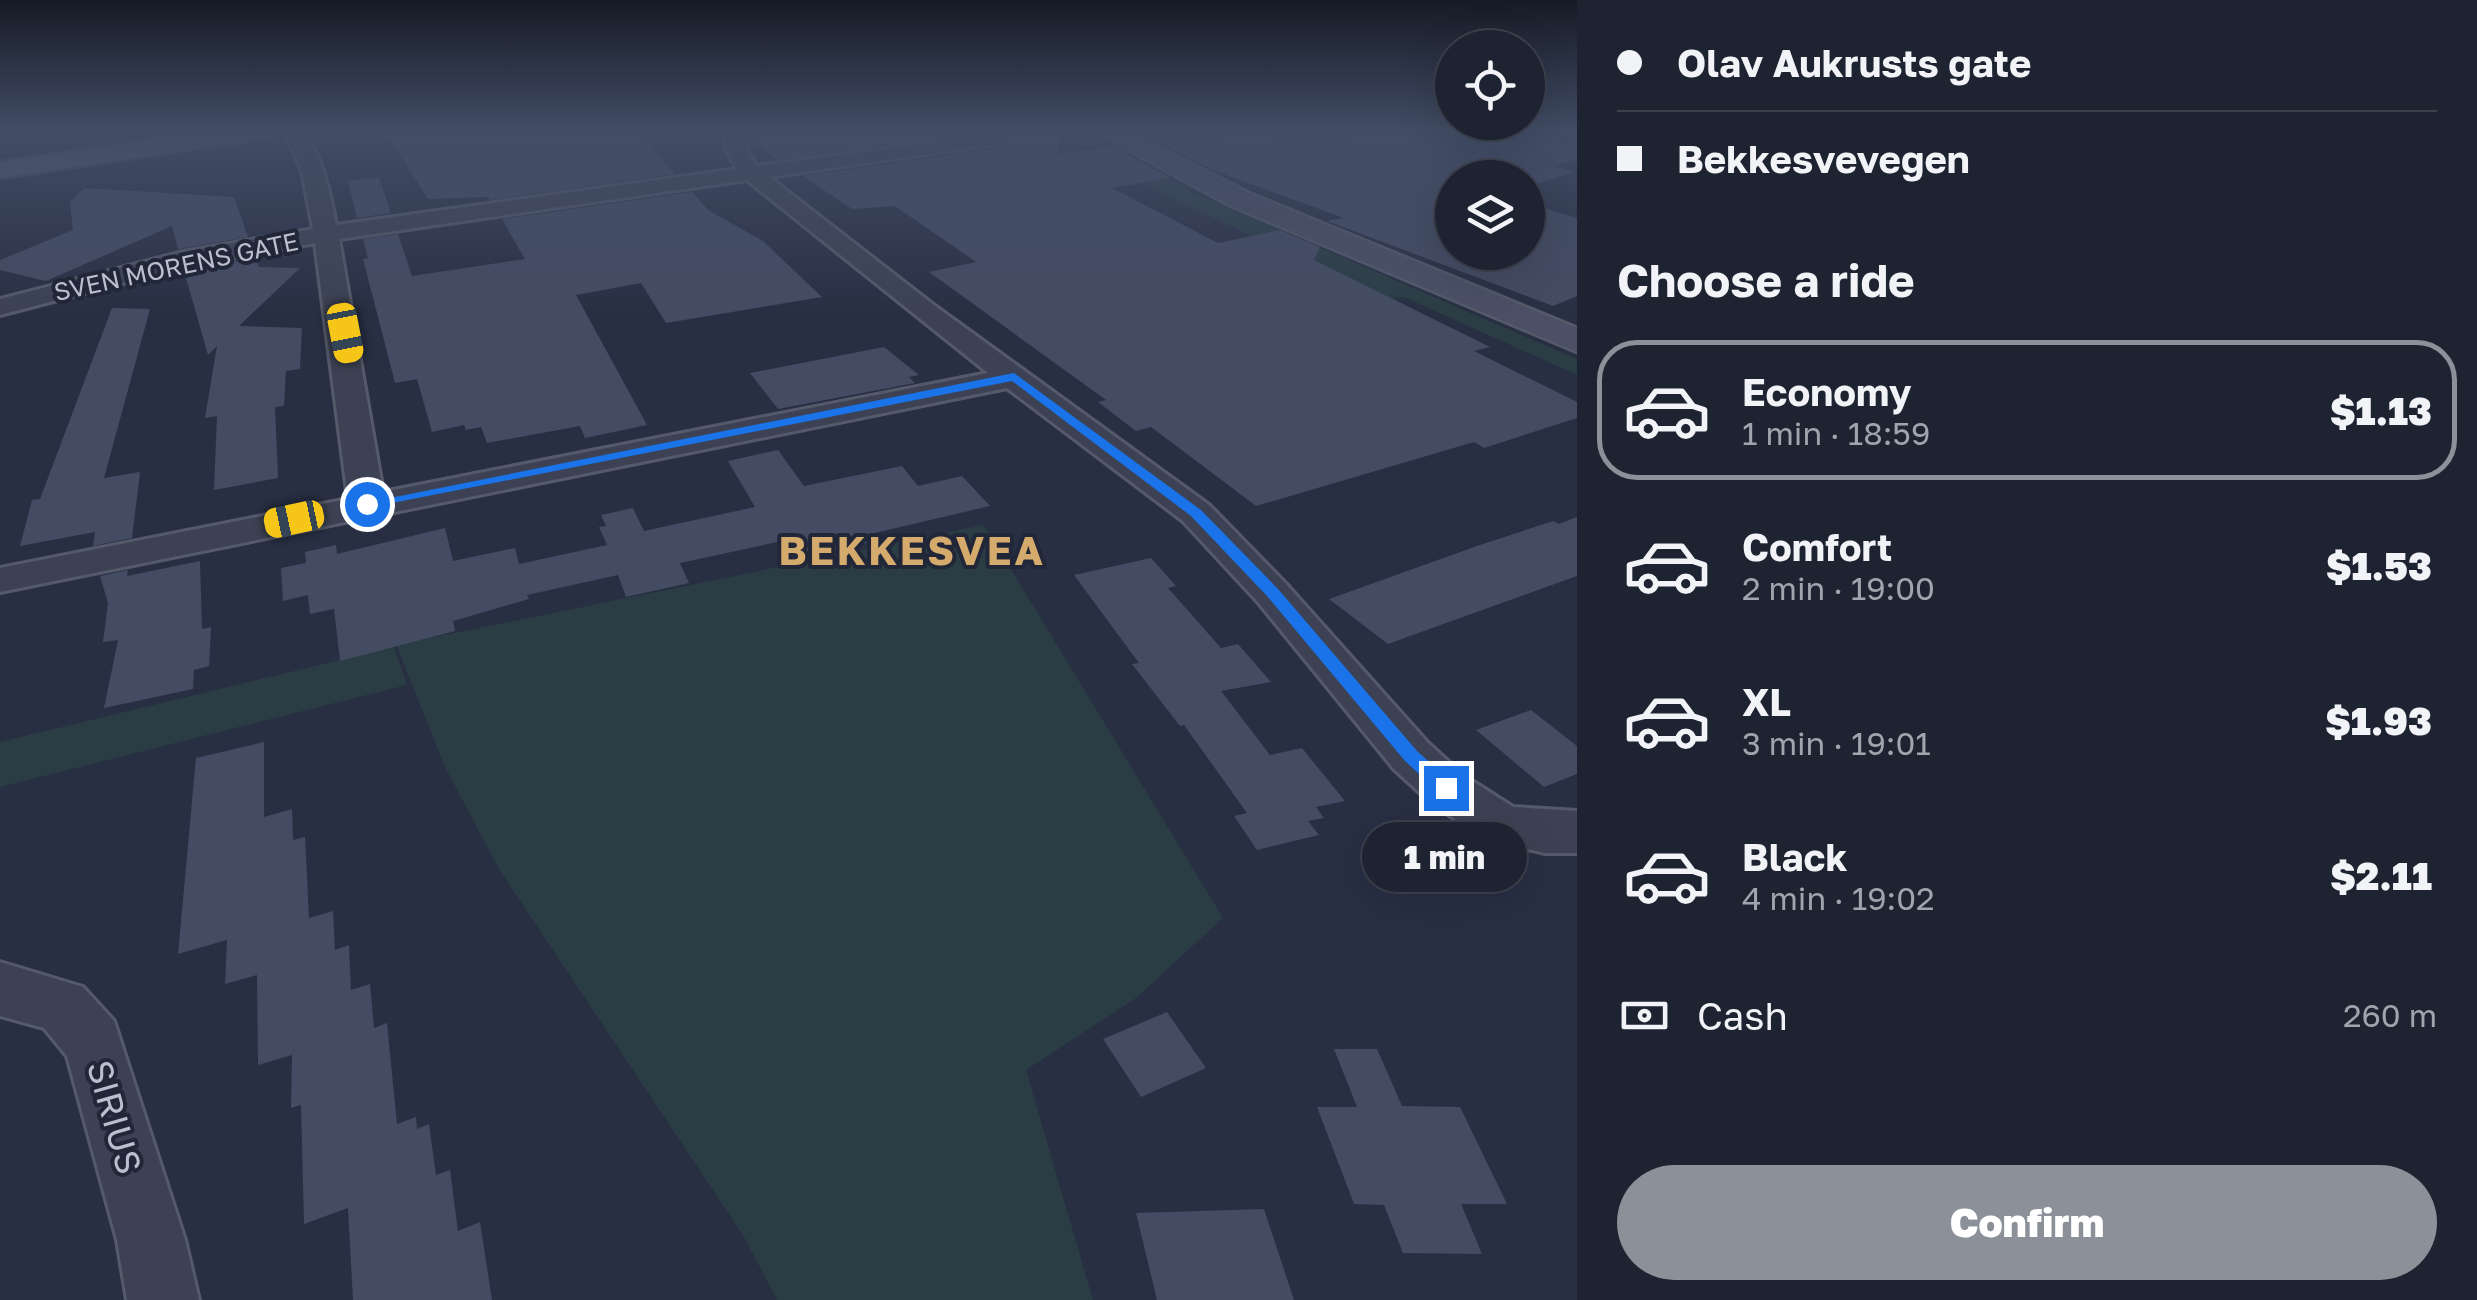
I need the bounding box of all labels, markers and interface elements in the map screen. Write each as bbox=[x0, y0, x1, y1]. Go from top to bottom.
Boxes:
map controls bbox=[1435, 30, 1545, 270]
button: locate bbox=[1435, 30, 1545, 140]
text: Olav Aukrusts gate bbox=[1677, 40, 2031, 85]
text: Bekkesvevegen bbox=[1677, 136, 1970, 181]
button: layers bbox=[1435, 160, 1545, 270]
street label: SVEN MORENS GATE bbox=[51, 225, 301, 307]
text: Choose a ride bbox=[1617, 253, 1915, 307]
car bbox=[325, 301, 365, 365]
icon: car bbox=[1622, 365, 1712, 455]
text: Economy bbox=[1742, 369, 1911, 414]
text: $1.13 bbox=[2330, 388, 2432, 433]
text: 1 min · 18:59 bbox=[1742, 414, 1930, 452]
route start bbox=[345, 482, 390, 527]
car bbox=[262, 498, 326, 540]
icon: car bbox=[1622, 520, 1712, 610]
text: Comfort bbox=[1742, 524, 1892, 569]
district label: BEKKESVEA bbox=[779, 526, 1045, 574]
text: $1.53 bbox=[2326, 543, 2432, 588]
text: 2 min · 19:00 bbox=[1742, 569, 1935, 607]
icon: car bbox=[1622, 675, 1712, 765]
text: XL bbox=[1742, 679, 1791, 724]
text: $1.93 bbox=[2325, 698, 2432, 743]
text: 3 min · 19:01 bbox=[1742, 724, 1931, 762]
route end bbox=[1424, 766, 1469, 811]
callout: 1 min bbox=[1364, 823, 1528, 893]
icon: car bbox=[1622, 830, 1712, 920]
text: Black bbox=[1742, 834, 1847, 879]
text: 1 min bbox=[1404, 838, 1485, 876]
text: $2.11 bbox=[2330, 853, 2432, 898]
text: 4 min · 19:02 bbox=[1742, 879, 1935, 917]
icon: cash bbox=[1617, 988, 1672, 1043]
text: Cash bbox=[1697, 993, 1788, 1038]
text: 260 m bbox=[2343, 996, 2437, 1034]
street label: SIRIUS bbox=[79, 1055, 151, 1179]
button: Confirm bbox=[1617, 1165, 2437, 1280]

